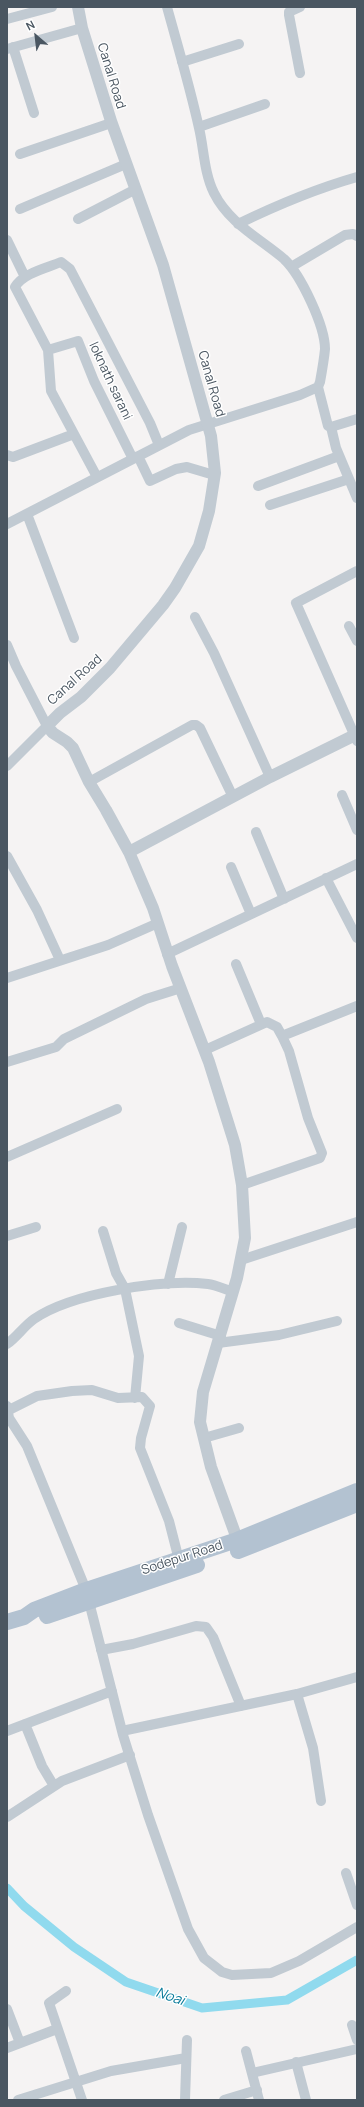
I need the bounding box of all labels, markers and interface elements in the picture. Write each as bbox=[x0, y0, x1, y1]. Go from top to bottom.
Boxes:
north arrow bbox=[16, 16, 56, 56]
text: N bbox=[23, 16, 37, 33]
street label: Canal Road bbox=[94, 41, 128, 111]
street label: loknath sarani bbox=[85, 340, 135, 422]
street label: Canal Road bbox=[194, 349, 228, 419]
street label: Canal Road bbox=[45, 651, 105, 709]
street label: Sodepur Road bbox=[139, 1538, 225, 1578]
water label: Noai bbox=[154, 1984, 186, 2010]

